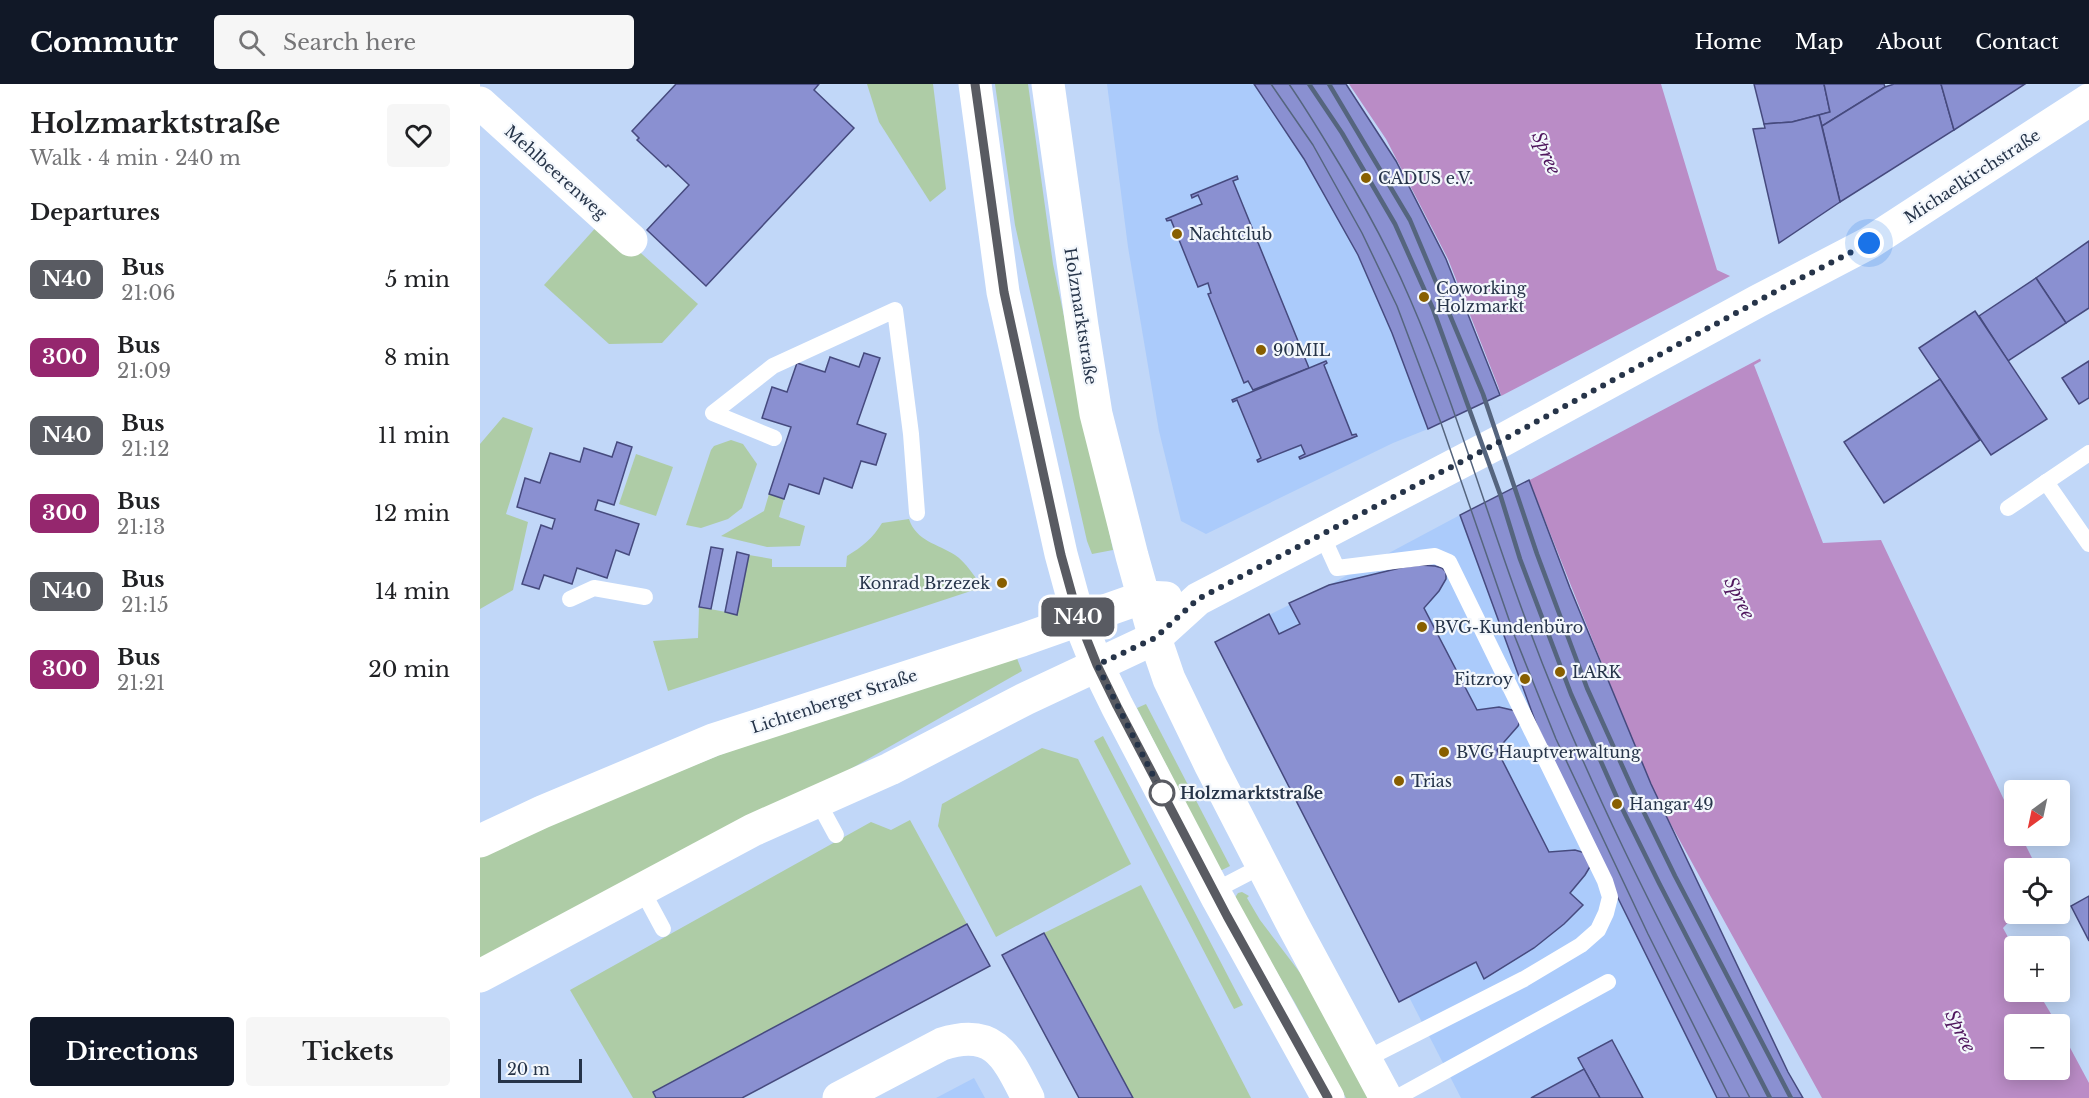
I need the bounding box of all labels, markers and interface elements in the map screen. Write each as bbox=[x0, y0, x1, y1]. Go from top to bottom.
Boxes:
search box bbox=[214, 15, 634, 69]
text: Commutr bbox=[30, 25, 178, 60]
icon: search bbox=[235, 26, 268, 59]
text: Search here bbox=[283, 29, 416, 56]
text: Home bbox=[1695, 29, 1762, 55]
text: Map bbox=[1795, 29, 1843, 55]
text: About bbox=[1876, 29, 1942, 55]
text: Contact bbox=[1975, 29, 2059, 55]
button: heart bbox=[387, 104, 450, 167]
text: Holzmarktstraße bbox=[30, 106, 280, 141]
street label: Mehlbeerenweg bbox=[501, 121, 612, 223]
street label: Michaelkirchstraße bbox=[1900, 125, 2044, 227]
water label: Spree bbox=[1527, 128, 1565, 178]
text: Walk · 4 min · 240 m bbox=[30, 146, 241, 170]
place label: CADUS e.V. bbox=[1378, 168, 1473, 188]
marker: CADUS e.V. bbox=[1359, 171, 1373, 185]
text: Departures bbox=[30, 199, 160, 226]
place label: Nachtclub bbox=[1189, 224, 1272, 244]
marker: Nachtclub bbox=[1170, 227, 1184, 241]
your location bbox=[1854, 228, 1884, 258]
street label: Holzmarktstraße bbox=[1060, 246, 1102, 386]
text: Bus bbox=[121, 254, 165, 281]
text: N40 bbox=[42, 266, 91, 292]
text: 5 min bbox=[385, 266, 450, 293]
place label: Coworking Holzmarkt bbox=[1436, 278, 1527, 316]
text: 21:06 bbox=[121, 281, 175, 305]
marker: Coworking Holzmarkt bbox=[1417, 290, 1431, 304]
text: Bus bbox=[117, 332, 160, 359]
place label: 90MIL bbox=[1273, 340, 1331, 360]
marker: 90MIL bbox=[1254, 343, 1268, 357]
text: 300 bbox=[42, 344, 87, 370]
text: 8 min bbox=[384, 344, 450, 371]
text: 21:09 bbox=[117, 359, 171, 383]
text: Bus bbox=[121, 410, 165, 437]
text: N40 bbox=[42, 422, 91, 448]
text: 11 min bbox=[378, 422, 450, 449]
text: 21:12 bbox=[121, 437, 170, 461]
text: Bus bbox=[117, 488, 160, 515]
text: 300 bbox=[42, 500, 87, 526]
text: 12 min bbox=[374, 500, 450, 527]
text: 21:13 bbox=[117, 515, 165, 539]
text: Bus bbox=[121, 566, 165, 593]
place label: Konrad Brzezek bbox=[859, 573, 990, 593]
water label: Spree bbox=[1719, 573, 1759, 623]
marker: Konrad Brzezek bbox=[995, 576, 1009, 590]
text: N40 bbox=[42, 578, 91, 604]
text: 14 min bbox=[375, 578, 450, 605]
text: 21:15 bbox=[121, 593, 169, 617]
line badge: N40 bbox=[1044, 598, 1112, 636]
text: N40 bbox=[1053, 604, 1103, 630]
place label: BVG-Kundenbüro bbox=[1434, 617, 1583, 637]
marker: BVG-Kundenbüro bbox=[1415, 620, 1429, 634]
text: Bus bbox=[117, 644, 160, 671]
text: 300 bbox=[42, 656, 87, 682]
text: 20 min bbox=[368, 656, 450, 683]
place label: LARK bbox=[1572, 662, 1622, 682]
street label: Lichtenberger Straße bbox=[748, 665, 920, 737]
marker: LARK bbox=[1553, 665, 1567, 679]
place label: Fitzroy bbox=[1454, 669, 1514, 689]
text: 21:21 bbox=[117, 671, 165, 695]
marker: Fitzroy bbox=[1518, 672, 1532, 686]
place label: BVG Hauptverwaltung bbox=[1456, 742, 1641, 762]
marker: BVG Hauptverwaltung bbox=[1437, 745, 1451, 759]
place label: Trias bbox=[1411, 771, 1452, 791]
marker: Trias bbox=[1392, 774, 1406, 788]
marker: Holzmarktstraße bbox=[1149, 780, 1175, 806]
north arrow bbox=[2004, 780, 2070, 846]
map controls bbox=[2004, 780, 2070, 1080]
place label: Holzmarktstraße bbox=[1180, 783, 1323, 803]
place label: Hangar 49 bbox=[1629, 794, 1714, 814]
marker: Hangar 49 bbox=[1610, 797, 1624, 811]
button: locate bbox=[2004, 858, 2070, 924]
button: + bbox=[2004, 936, 2070, 1002]
water label: Spree bbox=[1940, 1006, 1980, 1056]
button: − bbox=[2004, 1014, 2070, 1080]
button: Directions bbox=[30, 1017, 234, 1086]
button: Tickets bbox=[246, 1017, 450, 1086]
scale bar bbox=[498, 1056, 582, 1084]
text: 20 m bbox=[507, 1059, 550, 1079]

